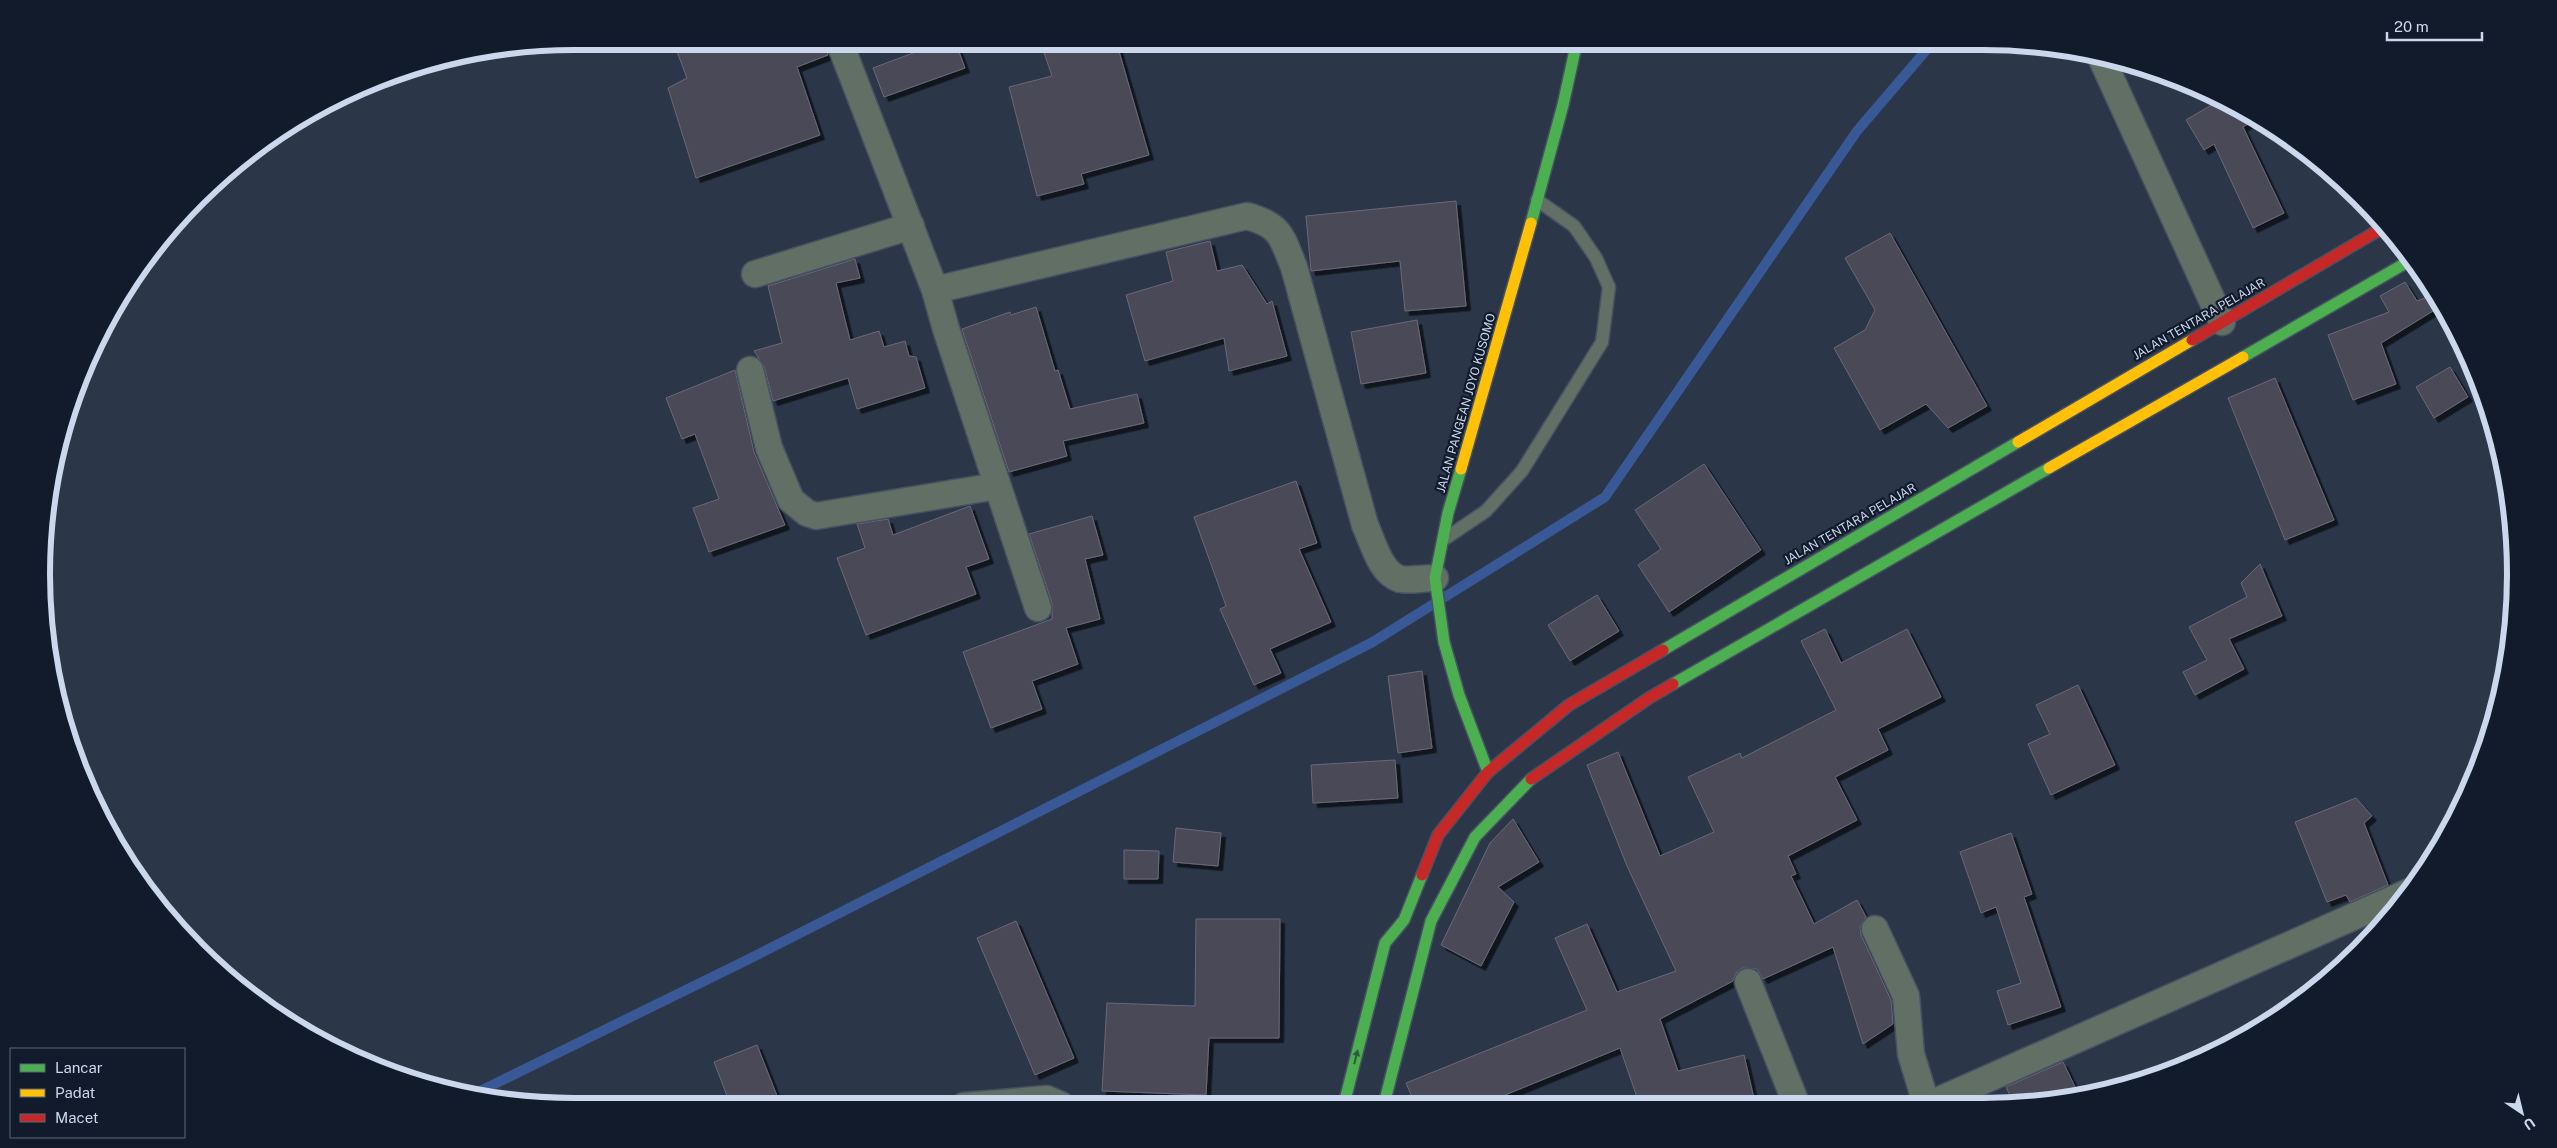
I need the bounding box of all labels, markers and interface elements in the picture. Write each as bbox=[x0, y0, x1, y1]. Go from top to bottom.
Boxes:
scale bar bbox=[2387, 10, 2482, 42]
text: 20 m bbox=[2394, 18, 2429, 35]
street label: JALAN TENTARA PELAJAR bbox=[2131, 275, 2267, 363]
street label: JALAN PANGEAN JOYO KUSOMO bbox=[1434, 312, 1498, 494]
street label: JALAN TENTARA PELAJAR bbox=[1782, 480, 1918, 568]
legend bbox=[10, 1048, 185, 1138]
one-way arrow bbox=[1352, 1050, 1360, 1065]
text: Lancar bbox=[55, 1059, 103, 1076]
text: Padat bbox=[55, 1084, 96, 1101]
north arrow bbox=[2497, 1088, 2547, 1138]
text: Macet bbox=[55, 1109, 99, 1126]
text: U bbox=[2521, 1114, 2538, 1133]

